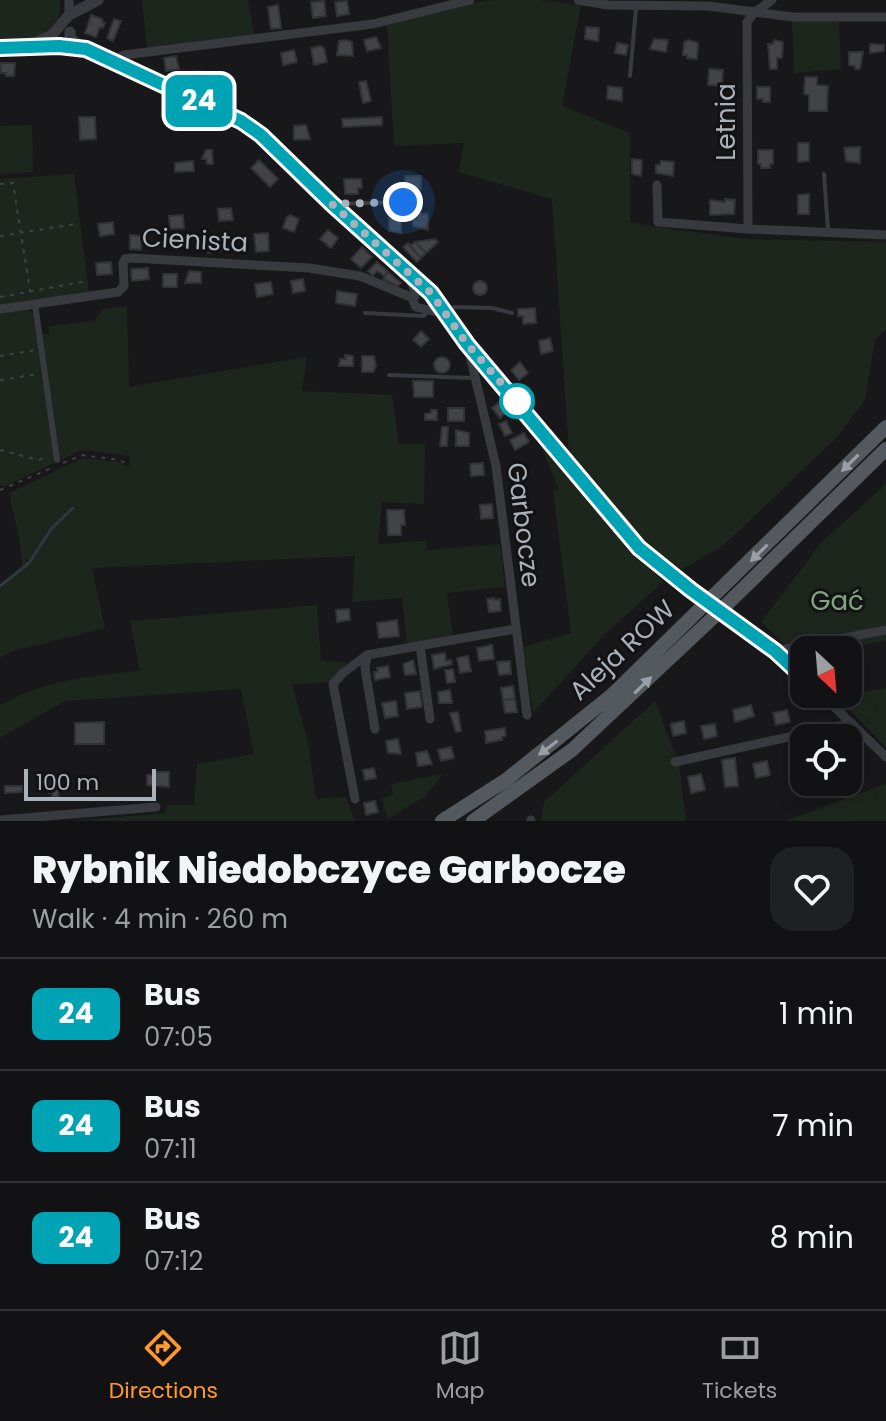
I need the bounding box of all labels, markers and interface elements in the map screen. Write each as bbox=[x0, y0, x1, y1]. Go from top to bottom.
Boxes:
line badge: 24 bbox=[163, 75, 235, 127]
text: 24 bbox=[182, 81, 216, 120]
street label: Letnia bbox=[708, 83, 744, 161]
your location bbox=[383, 182, 423, 222]
street label: Cienista bbox=[141, 219, 249, 261]
unlabelled marker bbox=[500, 384, 534, 418]
one-way arrow bbox=[841, 453, 860, 472]
street label: Garbocze bbox=[498, 461, 550, 589]
one-way arrow bbox=[750, 543, 769, 562]
park label: Gać bbox=[810, 583, 864, 619]
street label: Aleja ROW bbox=[561, 592, 683, 708]
north arrow bbox=[790, 636, 862, 708]
map controls bbox=[790, 636, 862, 796]
one-way arrow bbox=[633, 676, 652, 694]
button: locate bbox=[790, 724, 862, 796]
one-way arrow bbox=[537, 740, 558, 756]
scale bar bbox=[24, 765, 156, 801]
text: 100 m bbox=[36, 767, 99, 798]
text: Rybnik Niedobczyce Garbocze bbox=[32, 843, 626, 896]
button: heart bbox=[770, 847, 854, 931]
text: Walk · 4 min · 260 m bbox=[32, 901, 288, 937]
text: Bus bbox=[144, 973, 201, 1016]
text: 1 min bbox=[779, 992, 854, 1035]
text: 24 bbox=[59, 994, 93, 1033]
text: 07:05 bbox=[144, 1019, 213, 1055]
text: Bus bbox=[144, 1085, 201, 1128]
text: 7 min bbox=[772, 1104, 854, 1147]
text: 24 bbox=[59, 1106, 93, 1145]
text: 07:11 bbox=[144, 1131, 197, 1167]
text: Bus bbox=[144, 1197, 201, 1240]
text: 8 min bbox=[770, 1216, 854, 1259]
text: 24 bbox=[59, 1218, 93, 1257]
text: 07:12 bbox=[144, 1243, 203, 1279]
tab: Directions bbox=[109, 1326, 218, 1407]
tab: Map bbox=[436, 1326, 484, 1407]
tab: Tickets bbox=[702, 1326, 777, 1407]

